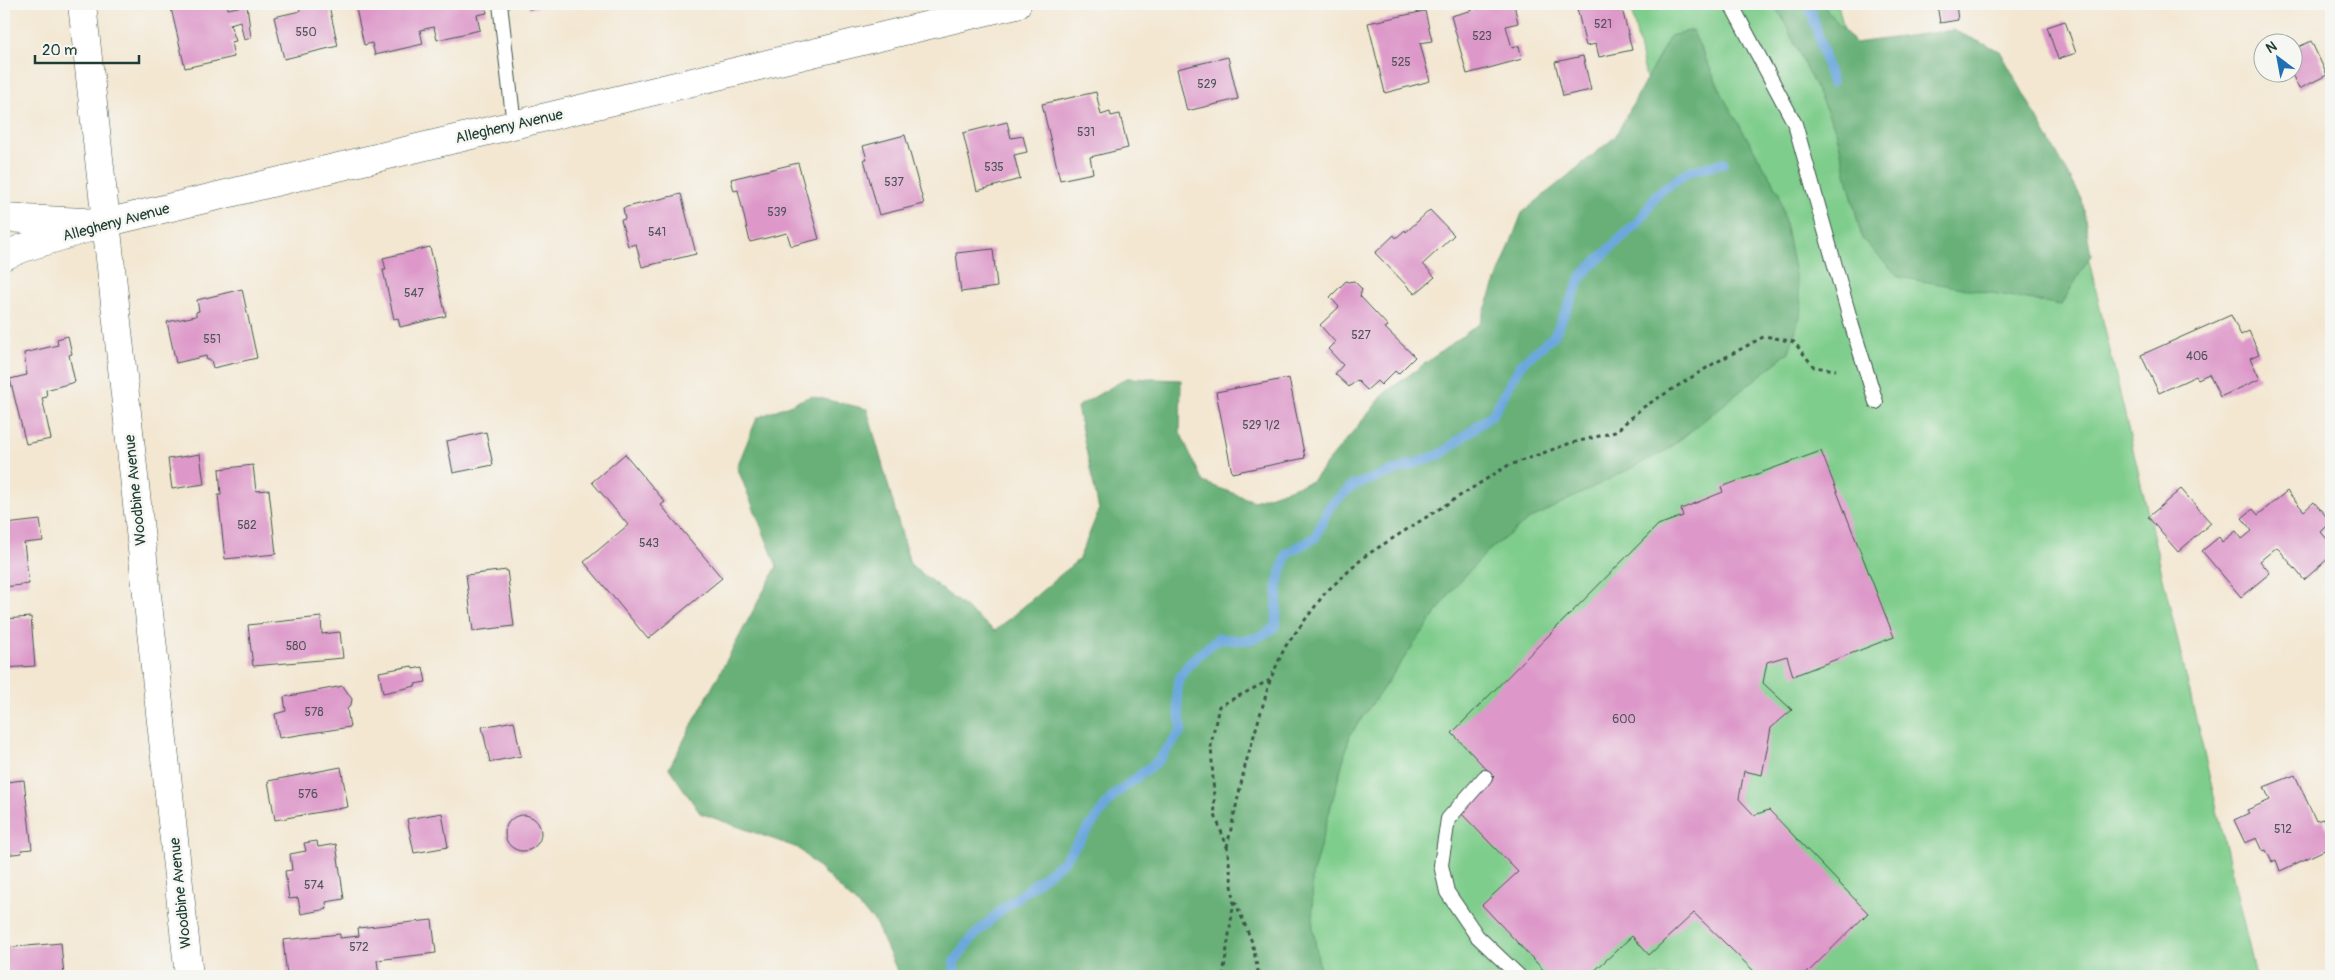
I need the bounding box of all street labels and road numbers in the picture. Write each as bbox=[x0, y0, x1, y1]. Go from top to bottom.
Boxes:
street label: Allegheny Avenue bbox=[453, 105, 565, 148]
street label: Allegheny Avenue bbox=[61, 199, 172, 246]
street label: Woodbine Avenue bbox=[120, 433, 151, 546]
street label: Woodbine Avenue bbox=[165, 836, 196, 949]

